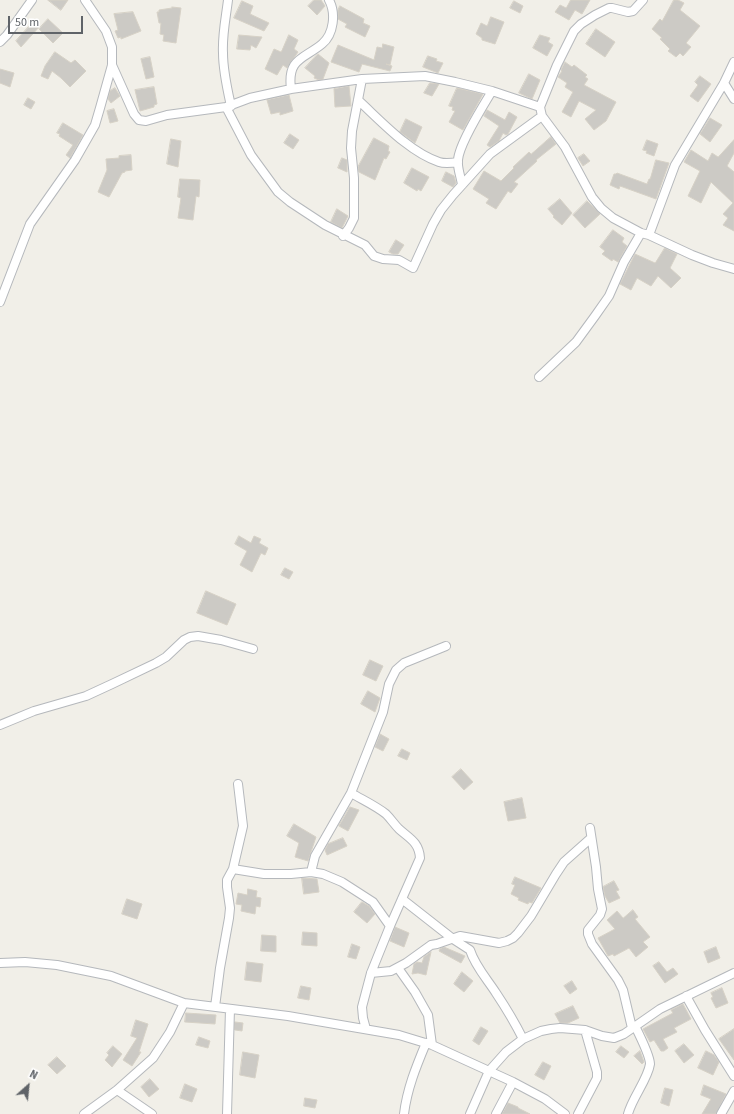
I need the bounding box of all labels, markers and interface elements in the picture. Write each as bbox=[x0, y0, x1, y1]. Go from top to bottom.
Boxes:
scale bar bbox=[10, 8, 85, 34]
text: 50 m bbox=[15, 14, 39, 31]
north arrow bbox=[8, 1066, 48, 1106]
text: N bbox=[27, 1067, 40, 1083]

